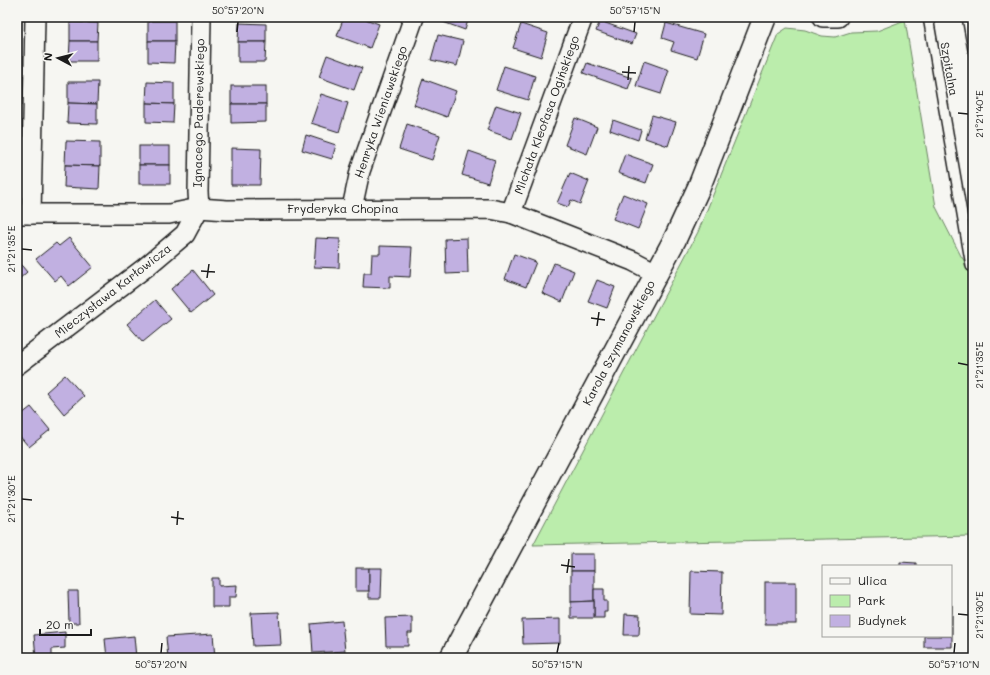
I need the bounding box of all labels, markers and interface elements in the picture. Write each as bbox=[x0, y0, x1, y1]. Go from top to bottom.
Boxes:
text: 50°57'20"N bbox=[212, 3, 264, 17]
text: 50°57'15"N bbox=[610, 3, 660, 17]
street label: Michała Kleofasa Ogińskiego bbox=[510, 33, 582, 196]
north arrow bbox=[38, 38, 78, 78]
street label: Ignacego Paderewskiego bbox=[189, 38, 207, 187]
street label: Szpitalna bbox=[937, 41, 963, 97]
street label: Henryka Wieniawskiego bbox=[350, 43, 410, 180]
text: N bbox=[40, 52, 56, 62]
text: 21°21'40"E bbox=[972, 90, 986, 138]
street label: Fryderyka Chopina bbox=[287, 200, 399, 216]
text: 21°21'35"E bbox=[4, 225, 18, 273]
street label: Mieczysława Karłowicza bbox=[51, 240, 174, 341]
street label: Karola Szymanowskiego bbox=[578, 277, 658, 408]
text: 21°21'35"E bbox=[972, 341, 986, 389]
text: 21°21'30"E bbox=[4, 475, 18, 523]
legend bbox=[822, 565, 952, 637]
text: Ulica bbox=[858, 572, 887, 588]
text: 21°21'30"E bbox=[972, 591, 986, 639]
text: Park bbox=[858, 592, 885, 608]
scale bar bbox=[40, 611, 91, 637]
text: Budynek bbox=[858, 612, 906, 628]
text: 20 m bbox=[46, 616, 74, 632]
text: 50°57'20"N bbox=[135, 657, 187, 671]
text: 50°57'15"N bbox=[532, 657, 582, 671]
text: 50°57'10"N bbox=[929, 657, 980, 671]

